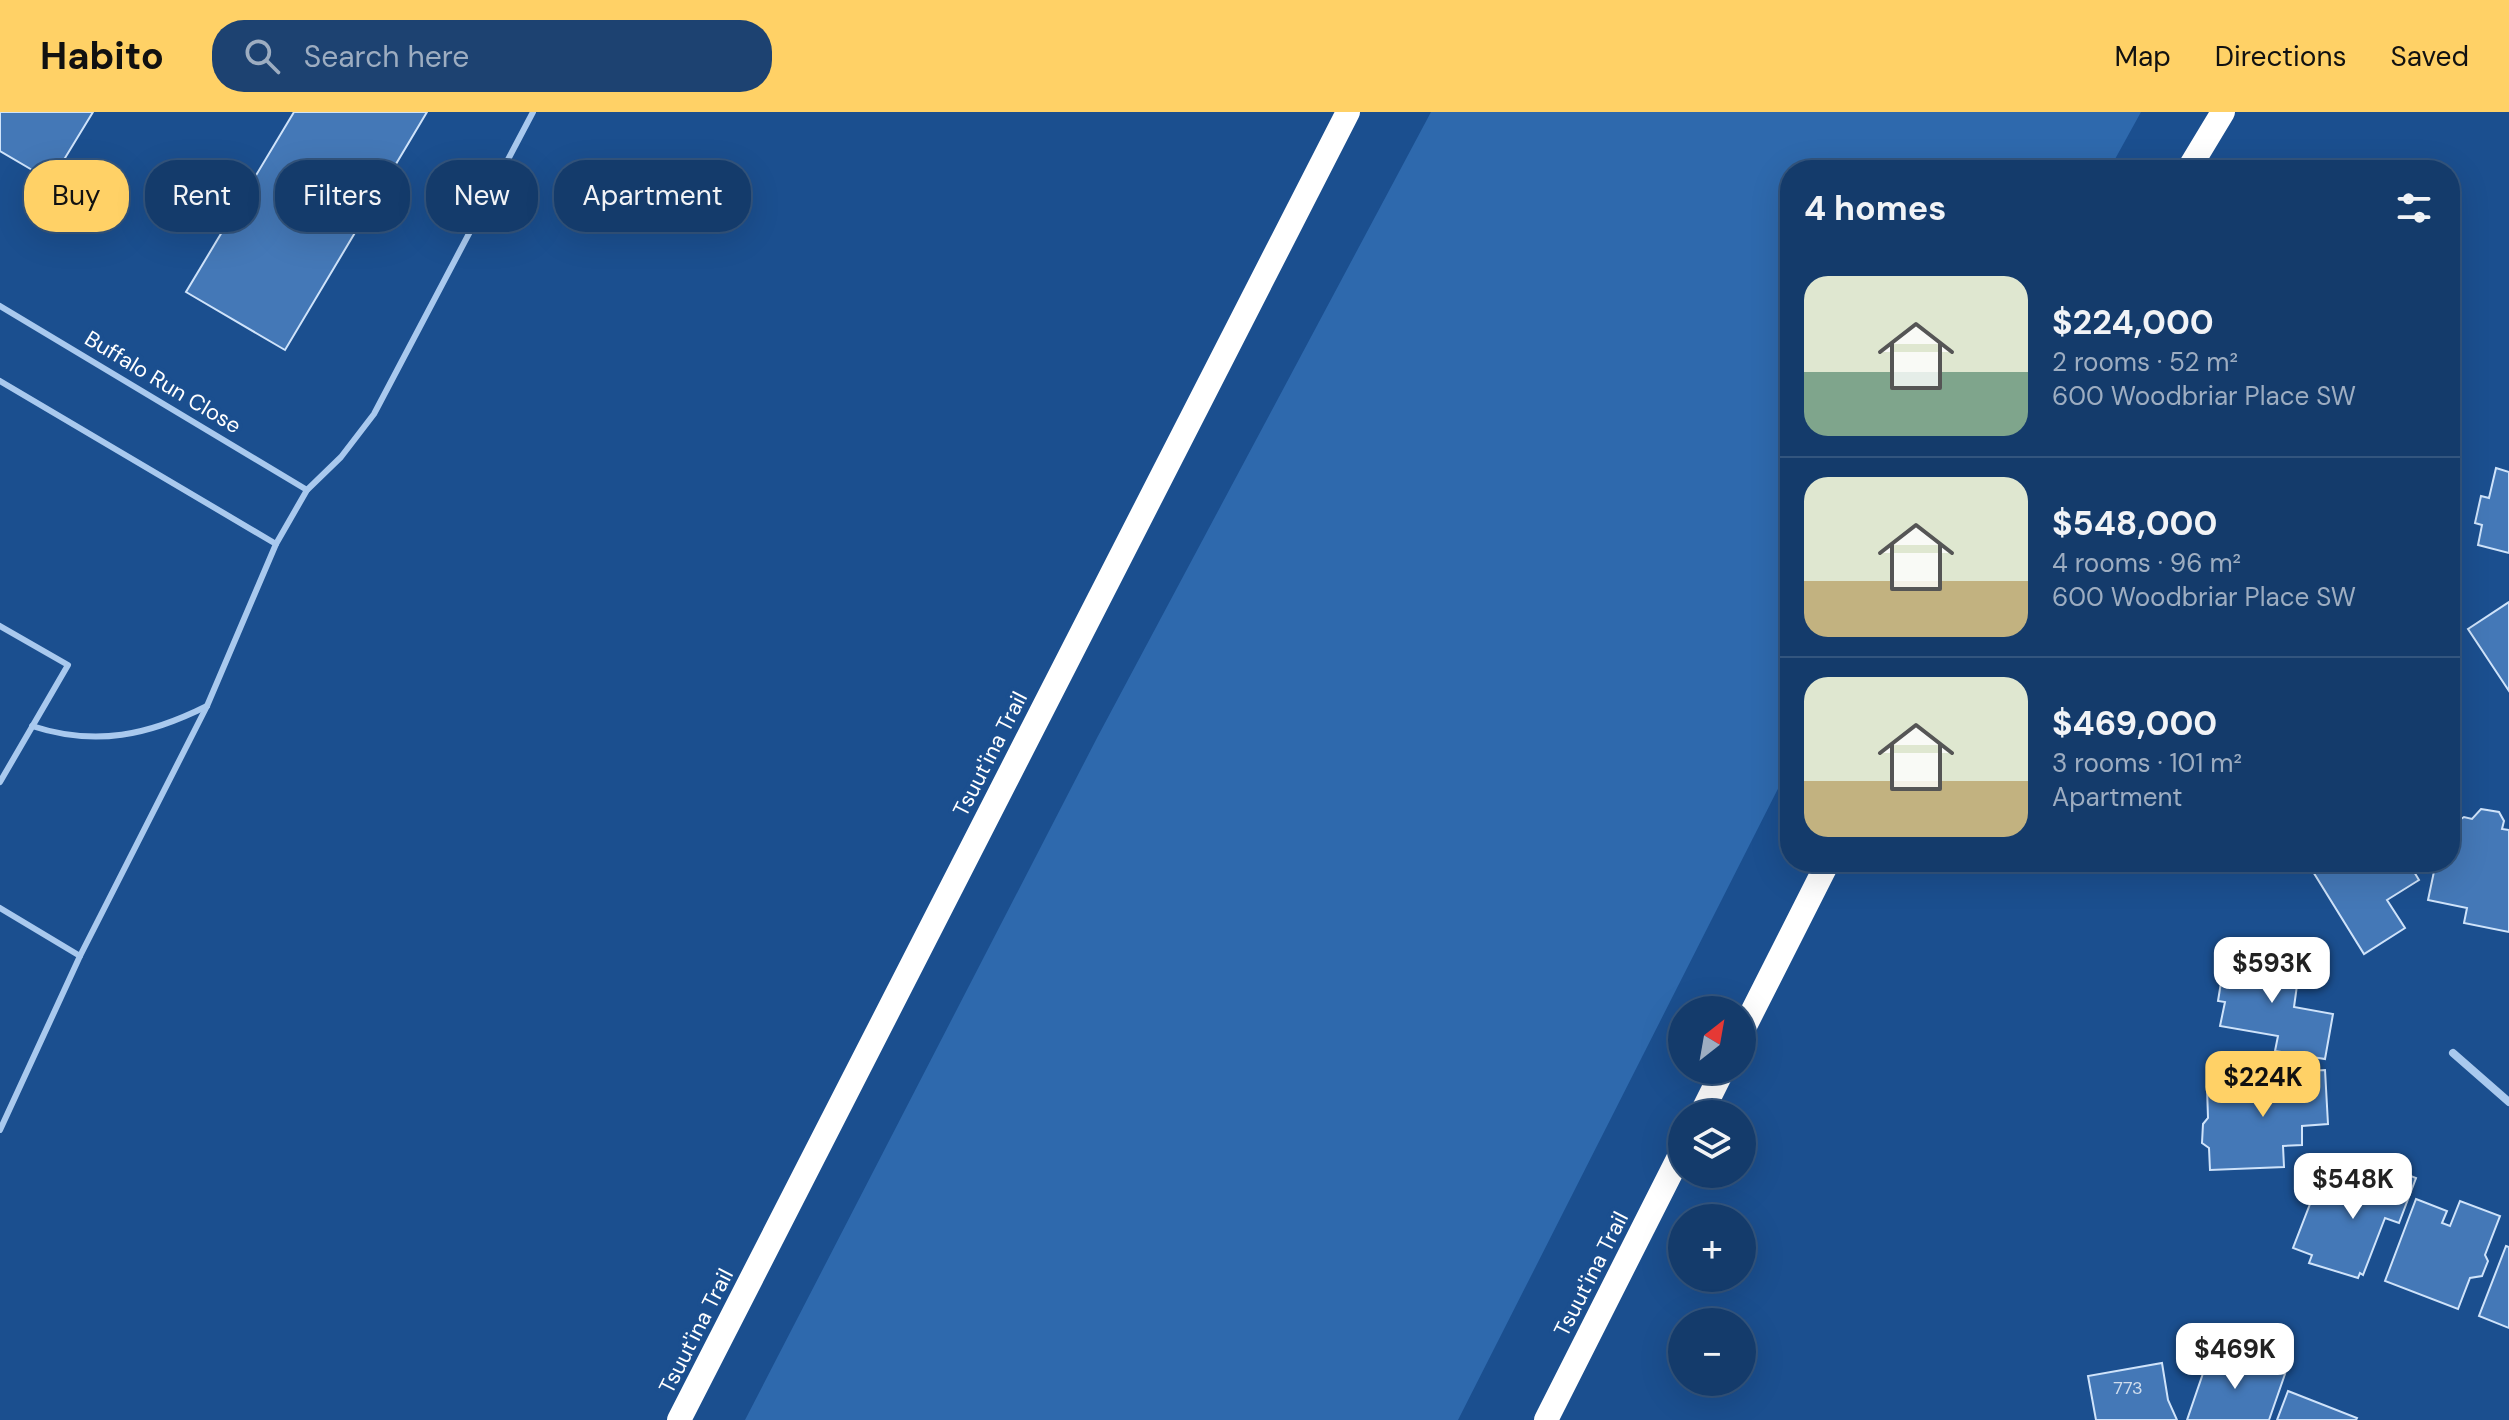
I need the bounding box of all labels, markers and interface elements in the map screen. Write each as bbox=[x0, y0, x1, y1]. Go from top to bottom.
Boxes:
search box bbox=[212, 20, 772, 92]
text: Habito bbox=[40, 31, 164, 81]
icon: search bbox=[240, 34, 284, 78]
text: Search here bbox=[304, 37, 469, 76]
text: Map bbox=[2114, 38, 2171, 75]
text: Directions bbox=[2215, 38, 2347, 75]
text: Saved bbox=[2391, 38, 2469, 75]
chip: Buy bbox=[24, 160, 129, 232]
chip: Rent bbox=[145, 160, 259, 232]
chip: Filters bbox=[275, 160, 410, 232]
chip: New bbox=[426, 160, 538, 232]
chip: Apartment bbox=[554, 160, 751, 232]
text: 4 homes bbox=[1804, 186, 1946, 231]
icon: filters bbox=[2392, 186, 2436, 230]
text: $224,000 bbox=[2052, 300, 2214, 345]
icon: home bbox=[1868, 308, 1964, 404]
street label: Buffalo Run Close bbox=[79, 324, 247, 440]
text: 2 rooms · 52 m² bbox=[2052, 345, 2238, 379]
text: 600 Woodbriar Place SW bbox=[2052, 379, 2356, 413]
text: $548,000 bbox=[2052, 501, 2217, 546]
icon: home bbox=[1868, 509, 1964, 605]
text: 4 rooms · 96 m² bbox=[2052, 546, 2241, 580]
text: 600 Woodbriar Place SW bbox=[2052, 580, 2356, 614]
street label: Tsuut'ina Trail bbox=[946, 687, 1034, 821]
text: $469,000 bbox=[2052, 701, 2217, 746]
icon: home bbox=[1868, 709, 1964, 805]
text: 3 rooms · 101 m² bbox=[2052, 746, 2242, 780]
text: Apartment bbox=[2052, 780, 2183, 814]
pin: $593K bbox=[2216, 937, 2328, 1005]
text: $593K bbox=[2232, 946, 2312, 980]
north arrow bbox=[1668, 996, 1756, 1084]
map controls bbox=[1668, 996, 1756, 1396]
pin: $224K bbox=[2207, 1051, 2319, 1119]
text: $224K bbox=[2223, 1060, 2303, 1094]
button: layers bbox=[1668, 1100, 1756, 1188]
pin: $548K bbox=[2297, 1153, 2409, 1221]
text: $548K bbox=[2312, 1162, 2394, 1196]
button: + bbox=[1668, 1204, 1756, 1292]
street label: Tsuut'ina Trail bbox=[1547, 1207, 1635, 1341]
street label: Tsuut'ina Trail bbox=[652, 1264, 740, 1398]
button: − bbox=[1668, 1308, 1756, 1396]
pin: $469K bbox=[2179, 1323, 2291, 1391]
text: $469K bbox=[2194, 1332, 2276, 1366]
house number: 773 bbox=[2113, 1376, 2143, 1400]

